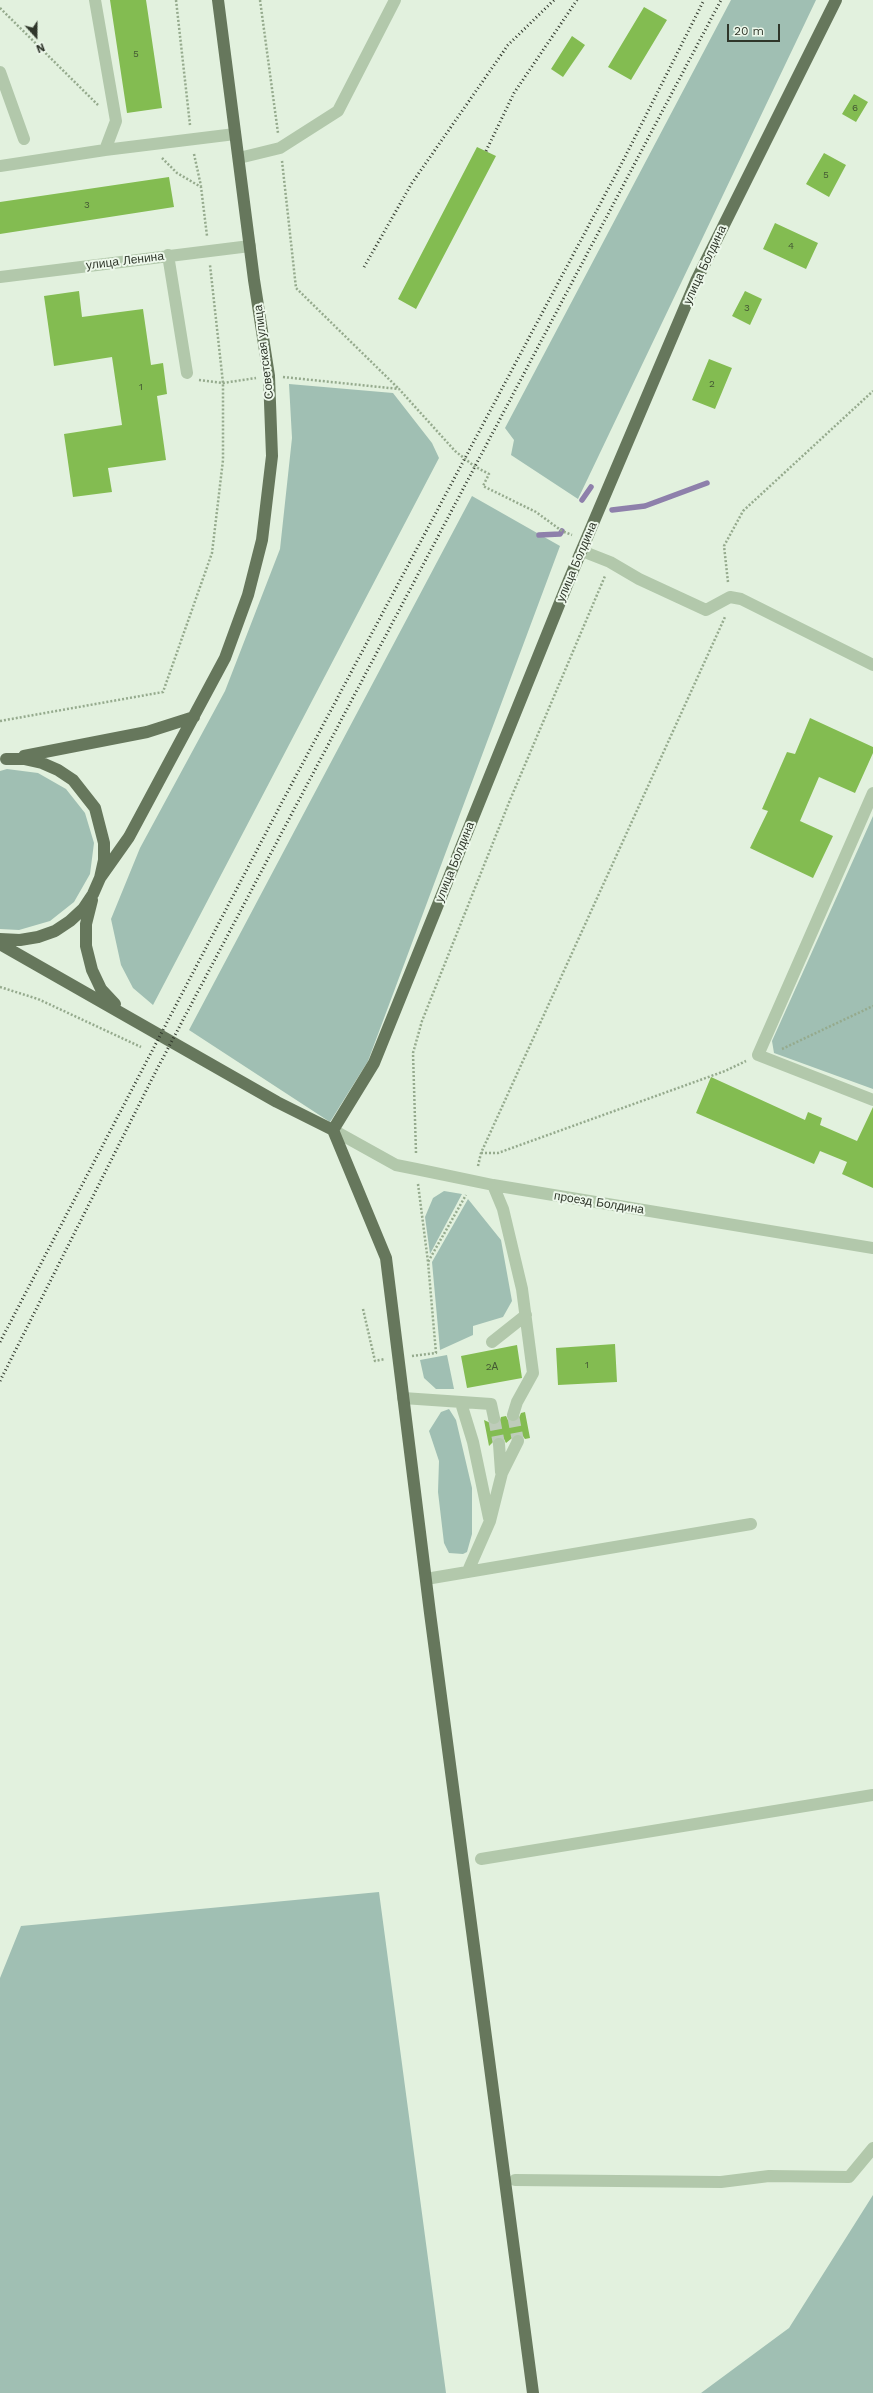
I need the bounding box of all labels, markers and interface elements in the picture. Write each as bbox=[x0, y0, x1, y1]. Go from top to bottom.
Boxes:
north arrow bbox=[16, 16, 56, 56]
scale bar bbox=[729, 16, 782, 42]
text: 20 m bbox=[734, 24, 764, 38]
text: N bbox=[34, 40, 47, 55]
house number: 5 bbox=[133, 48, 139, 60]
house number: 6 bbox=[852, 102, 858, 114]
house number: 5 bbox=[823, 169, 829, 181]
house number: 3 bbox=[84, 199, 90, 211]
street label: улица Болдина bbox=[680, 223, 730, 307]
house number: 4 bbox=[788, 240, 794, 252]
street label: улица Ленина bbox=[85, 249, 165, 273]
house number: 3 bbox=[744, 302, 750, 314]
street label: Советская улица bbox=[251, 304, 277, 400]
house number: 2 bbox=[709, 378, 715, 390]
house number: 1 bbox=[139, 381, 143, 393]
street label: улица Болдина bbox=[554, 520, 600, 604]
street label: улица Болдина bbox=[432, 820, 478, 904]
street label: проезд Болдина bbox=[553, 1189, 645, 1217]
house number: 1 bbox=[585, 1359, 589, 1371]
house number: 2А bbox=[486, 1361, 498, 1373]

